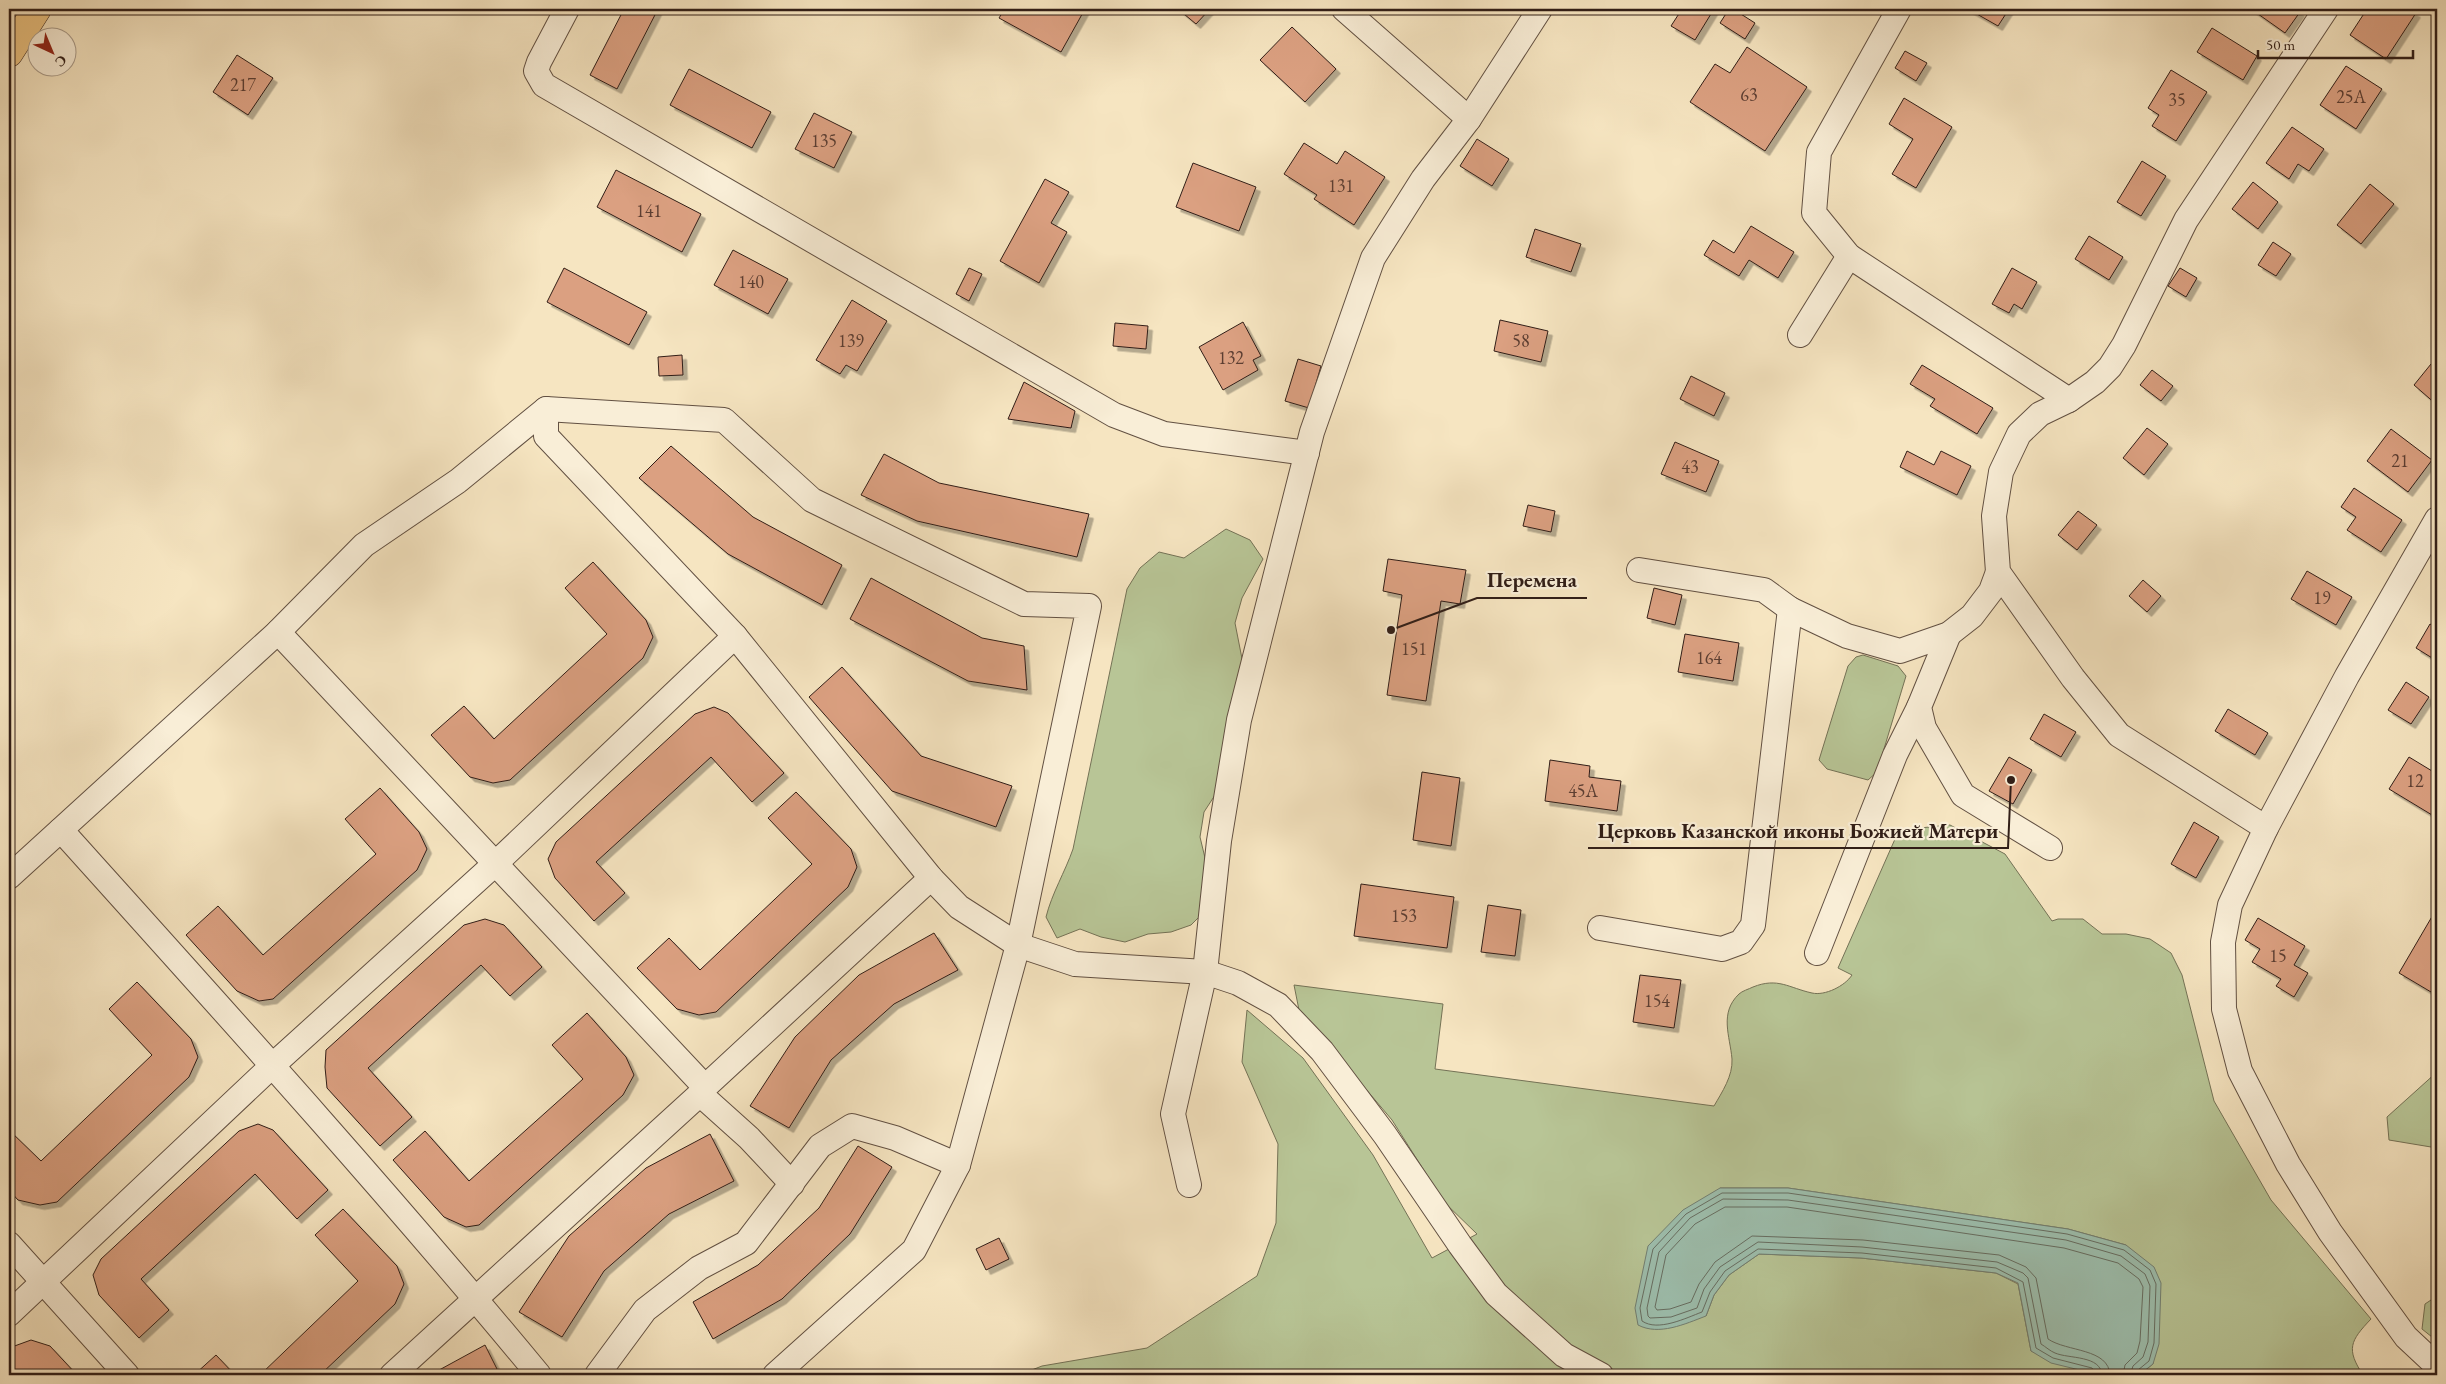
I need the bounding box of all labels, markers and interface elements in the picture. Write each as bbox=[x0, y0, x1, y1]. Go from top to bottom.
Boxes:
north arrow bbox=[28, 28, 78, 78]
scale bar bbox=[2258, 28, 2414, 60]
text: 50 m bbox=[2266, 35, 2295, 54]
text: С bbox=[51, 51, 71, 71]
house number: 217 bbox=[230, 73, 256, 96]
house number: 63 bbox=[1740, 83, 1758, 106]
house number: 25А bbox=[2336, 85, 2366, 108]
house number: 35 bbox=[2168, 88, 2186, 111]
house number: 135 bbox=[811, 129, 837, 152]
house number: 131 bbox=[1328, 174, 1354, 197]
house number: 141 bbox=[636, 199, 662, 222]
house number: 140 bbox=[738, 270, 764, 293]
house number: 139 bbox=[838, 329, 864, 352]
house number: 58 bbox=[1512, 329, 1530, 352]
house number: 132 bbox=[1218, 346, 1244, 369]
house number: 21 bbox=[2391, 449, 2409, 472]
house number: 43 bbox=[1681, 455, 1699, 478]
callout: Перемена bbox=[1477, 562, 1587, 598]
text: Перемена bbox=[1487, 566, 1578, 593]
house number: 19 bbox=[2313, 586, 2331, 609]
house number: 151 bbox=[1401, 637, 1427, 660]
house number: 164 bbox=[1696, 646, 1722, 669]
house number: 12 bbox=[2406, 769, 2424, 792]
house number: 45А bbox=[1568, 779, 1598, 802]
callout: Церковь Казанской иконы Божией Матери bbox=[1588, 812, 2008, 848]
text: Церковь Казанской иконы Божией Матери bbox=[1598, 817, 1998, 844]
house number: 153 bbox=[1391, 904, 1417, 927]
house number: 15 bbox=[2269, 944, 2287, 967]
house number: 154 bbox=[1644, 989, 1670, 1012]

